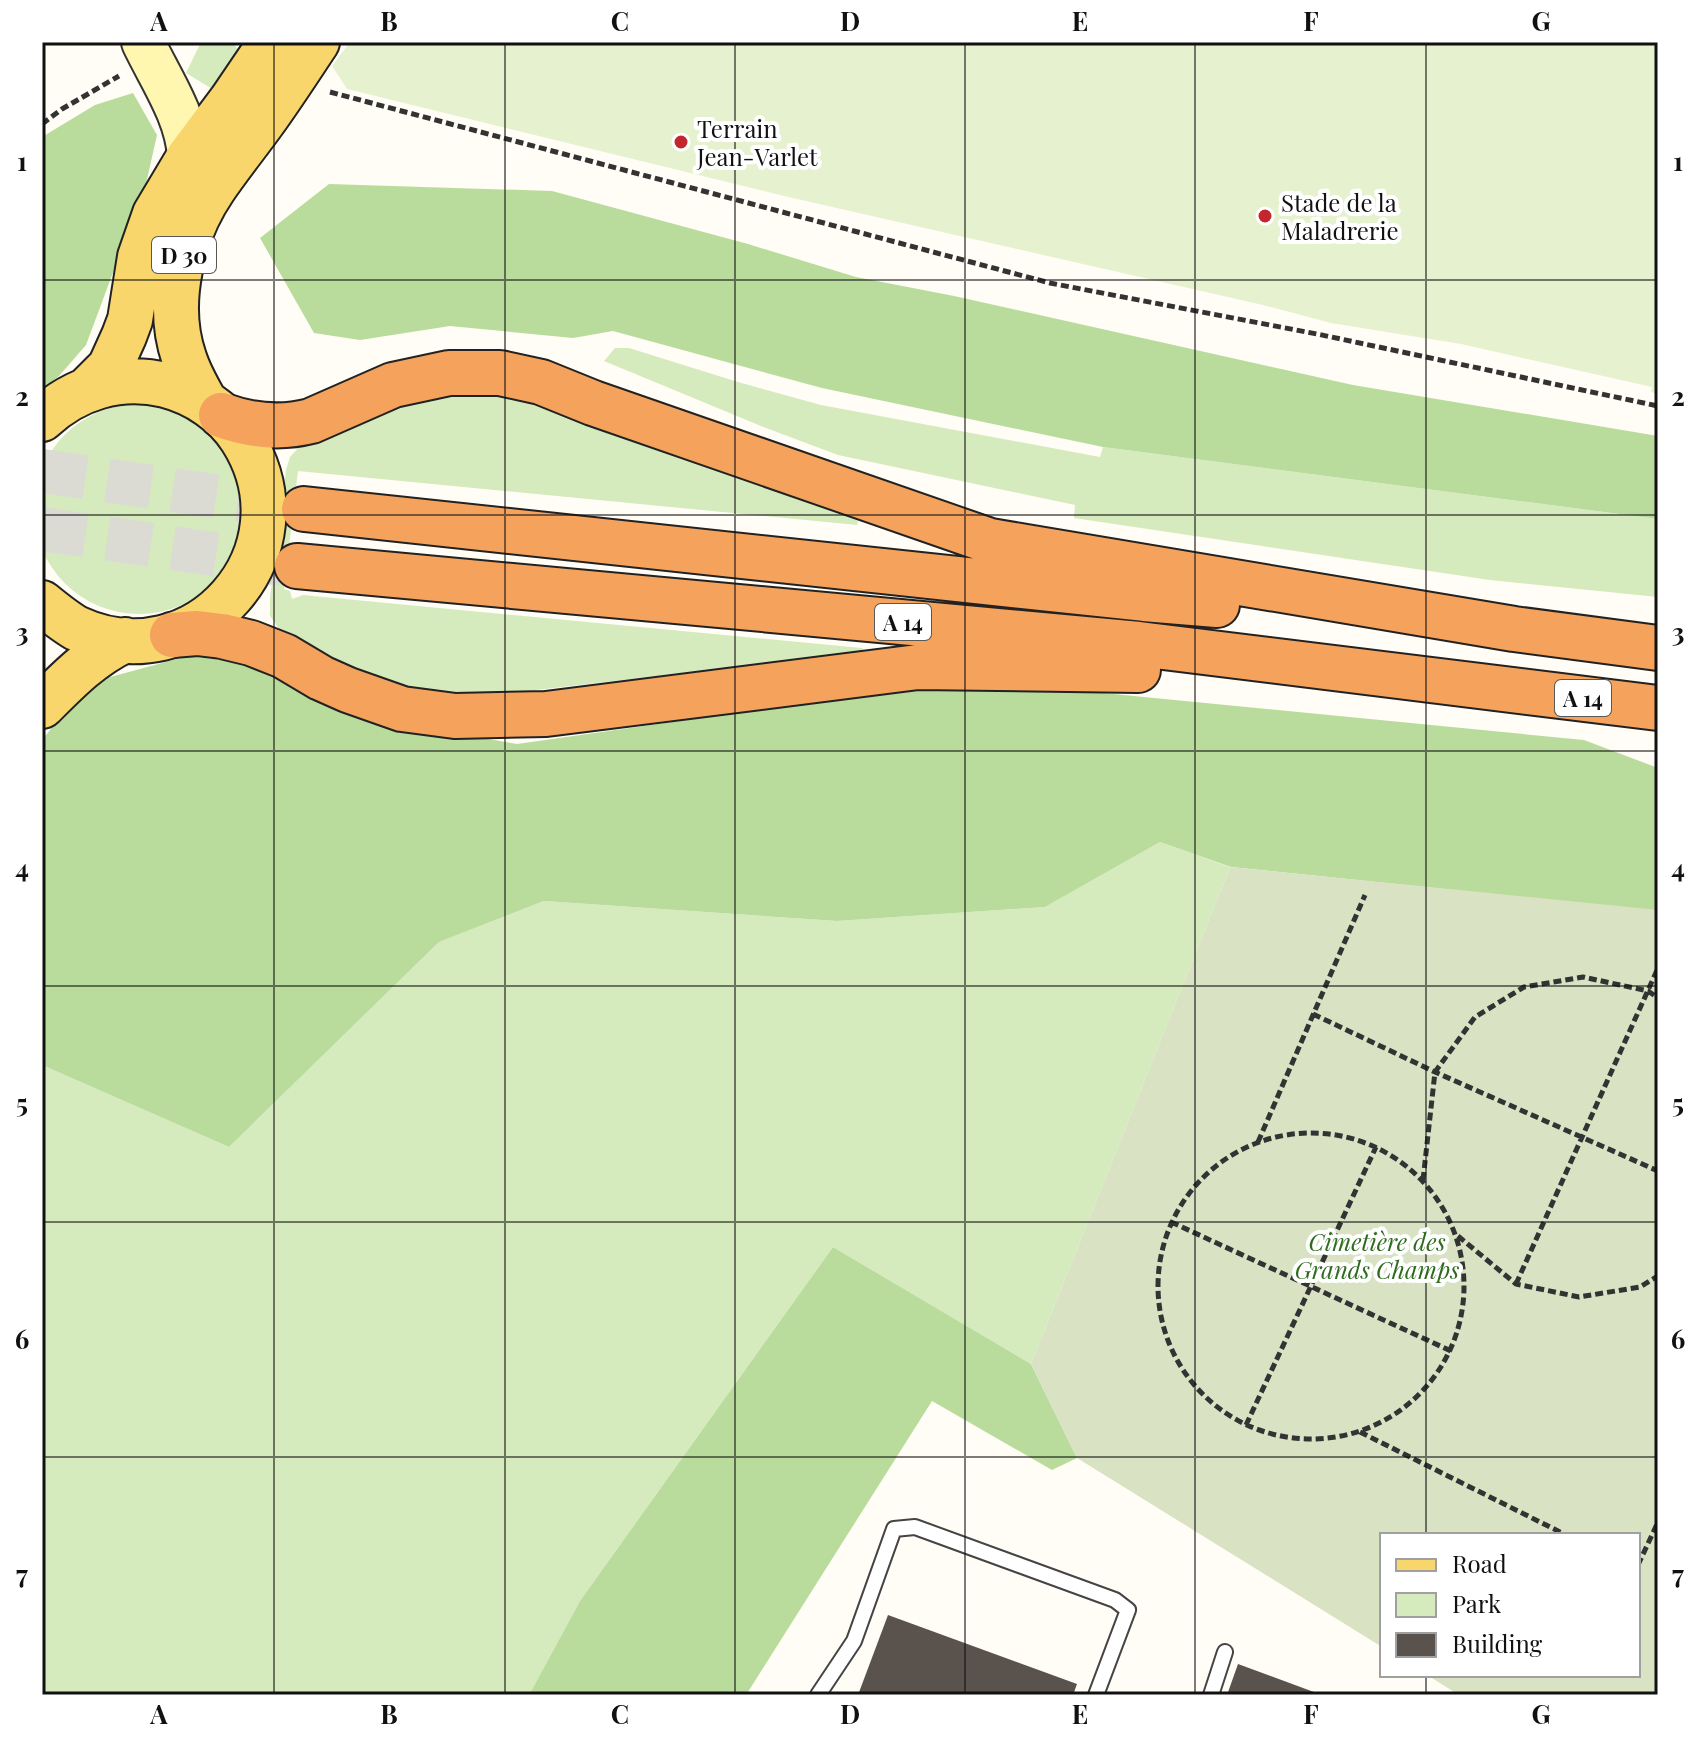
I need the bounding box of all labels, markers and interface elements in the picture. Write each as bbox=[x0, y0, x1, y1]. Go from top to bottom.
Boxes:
text: A bbox=[149, 3, 168, 38]
text: B bbox=[380, 3, 398, 38]
text: C bbox=[611, 3, 629, 38]
text: D bbox=[840, 3, 860, 38]
text: E bbox=[1072, 3, 1088, 38]
text: F bbox=[1303, 3, 1319, 38]
text: G bbox=[1531, 3, 1551, 38]
place label: Terrain Jean-Varlet bbox=[696, 112, 818, 172]
marker: Terrain Jean-Varlet bbox=[672, 133, 690, 151]
text: 1 bbox=[17, 143, 27, 178]
text: 1 bbox=[1673, 143, 1683, 178]
place label: Stade de la Maladrerie bbox=[1281, 186, 1399, 246]
marker: Stade de la Maladrerie bbox=[1256, 207, 1274, 225]
road number: D 30 bbox=[152, 237, 216, 273]
text: 2 bbox=[15, 378, 29, 413]
text: 2 bbox=[1671, 378, 1685, 413]
road number: A 14 bbox=[875, 604, 931, 640]
text: 3 bbox=[16, 614, 28, 649]
text: 3 bbox=[1672, 614, 1684, 649]
road number: A 14 bbox=[1555, 680, 1611, 716]
text: 4 bbox=[15, 850, 29, 885]
text: 4 bbox=[1671, 850, 1685, 885]
text: 5 bbox=[16, 1085, 28, 1120]
text: 5 bbox=[1672, 1085, 1684, 1120]
park label: Cimetière des Grands Champs bbox=[1295, 1225, 1459, 1285]
text: 6 bbox=[15, 1321, 29, 1356]
text: 6 bbox=[1671, 1321, 1685, 1356]
legend bbox=[1380, 1533, 1640, 1677]
text: Road bbox=[1452, 1547, 1507, 1579]
text: 7 bbox=[16, 1556, 28, 1591]
text: 7 bbox=[1672, 1556, 1684, 1591]
text: Park bbox=[1452, 1587, 1502, 1619]
text: Building bbox=[1452, 1627, 1543, 1659]
text: A bbox=[149, 1696, 168, 1731]
text: B bbox=[380, 1696, 398, 1731]
text: C bbox=[611, 1696, 629, 1731]
text: D bbox=[840, 1696, 860, 1731]
text: E bbox=[1072, 1696, 1088, 1731]
text: F bbox=[1303, 1696, 1319, 1731]
text: G bbox=[1531, 1696, 1551, 1731]

